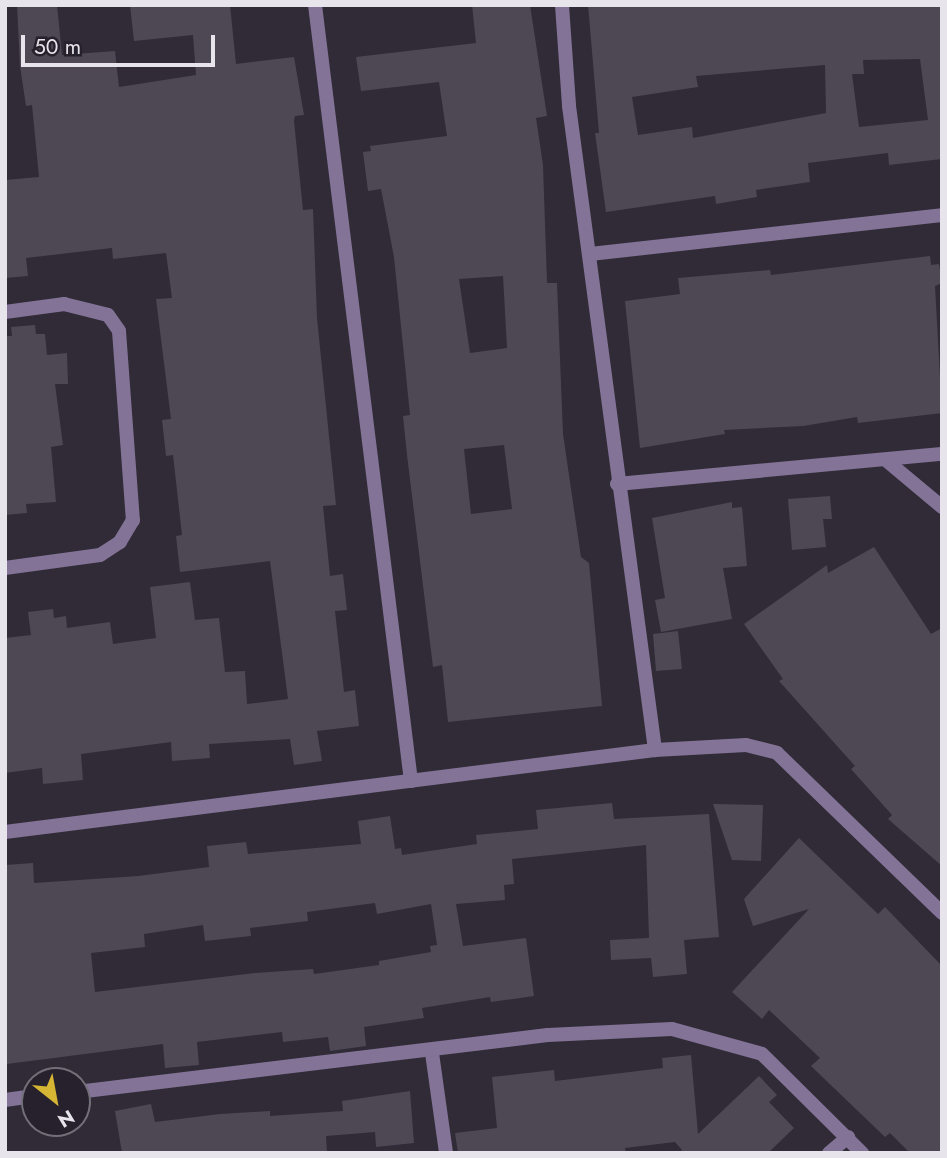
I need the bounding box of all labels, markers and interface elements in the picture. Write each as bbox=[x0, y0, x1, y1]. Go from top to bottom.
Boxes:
scale bar bbox=[24, 21, 219, 65]
text: 50 m bbox=[34, 32, 81, 62]
north arrow bbox=[21, 1067, 91, 1137]
text: N bbox=[53, 1103, 79, 1134]

